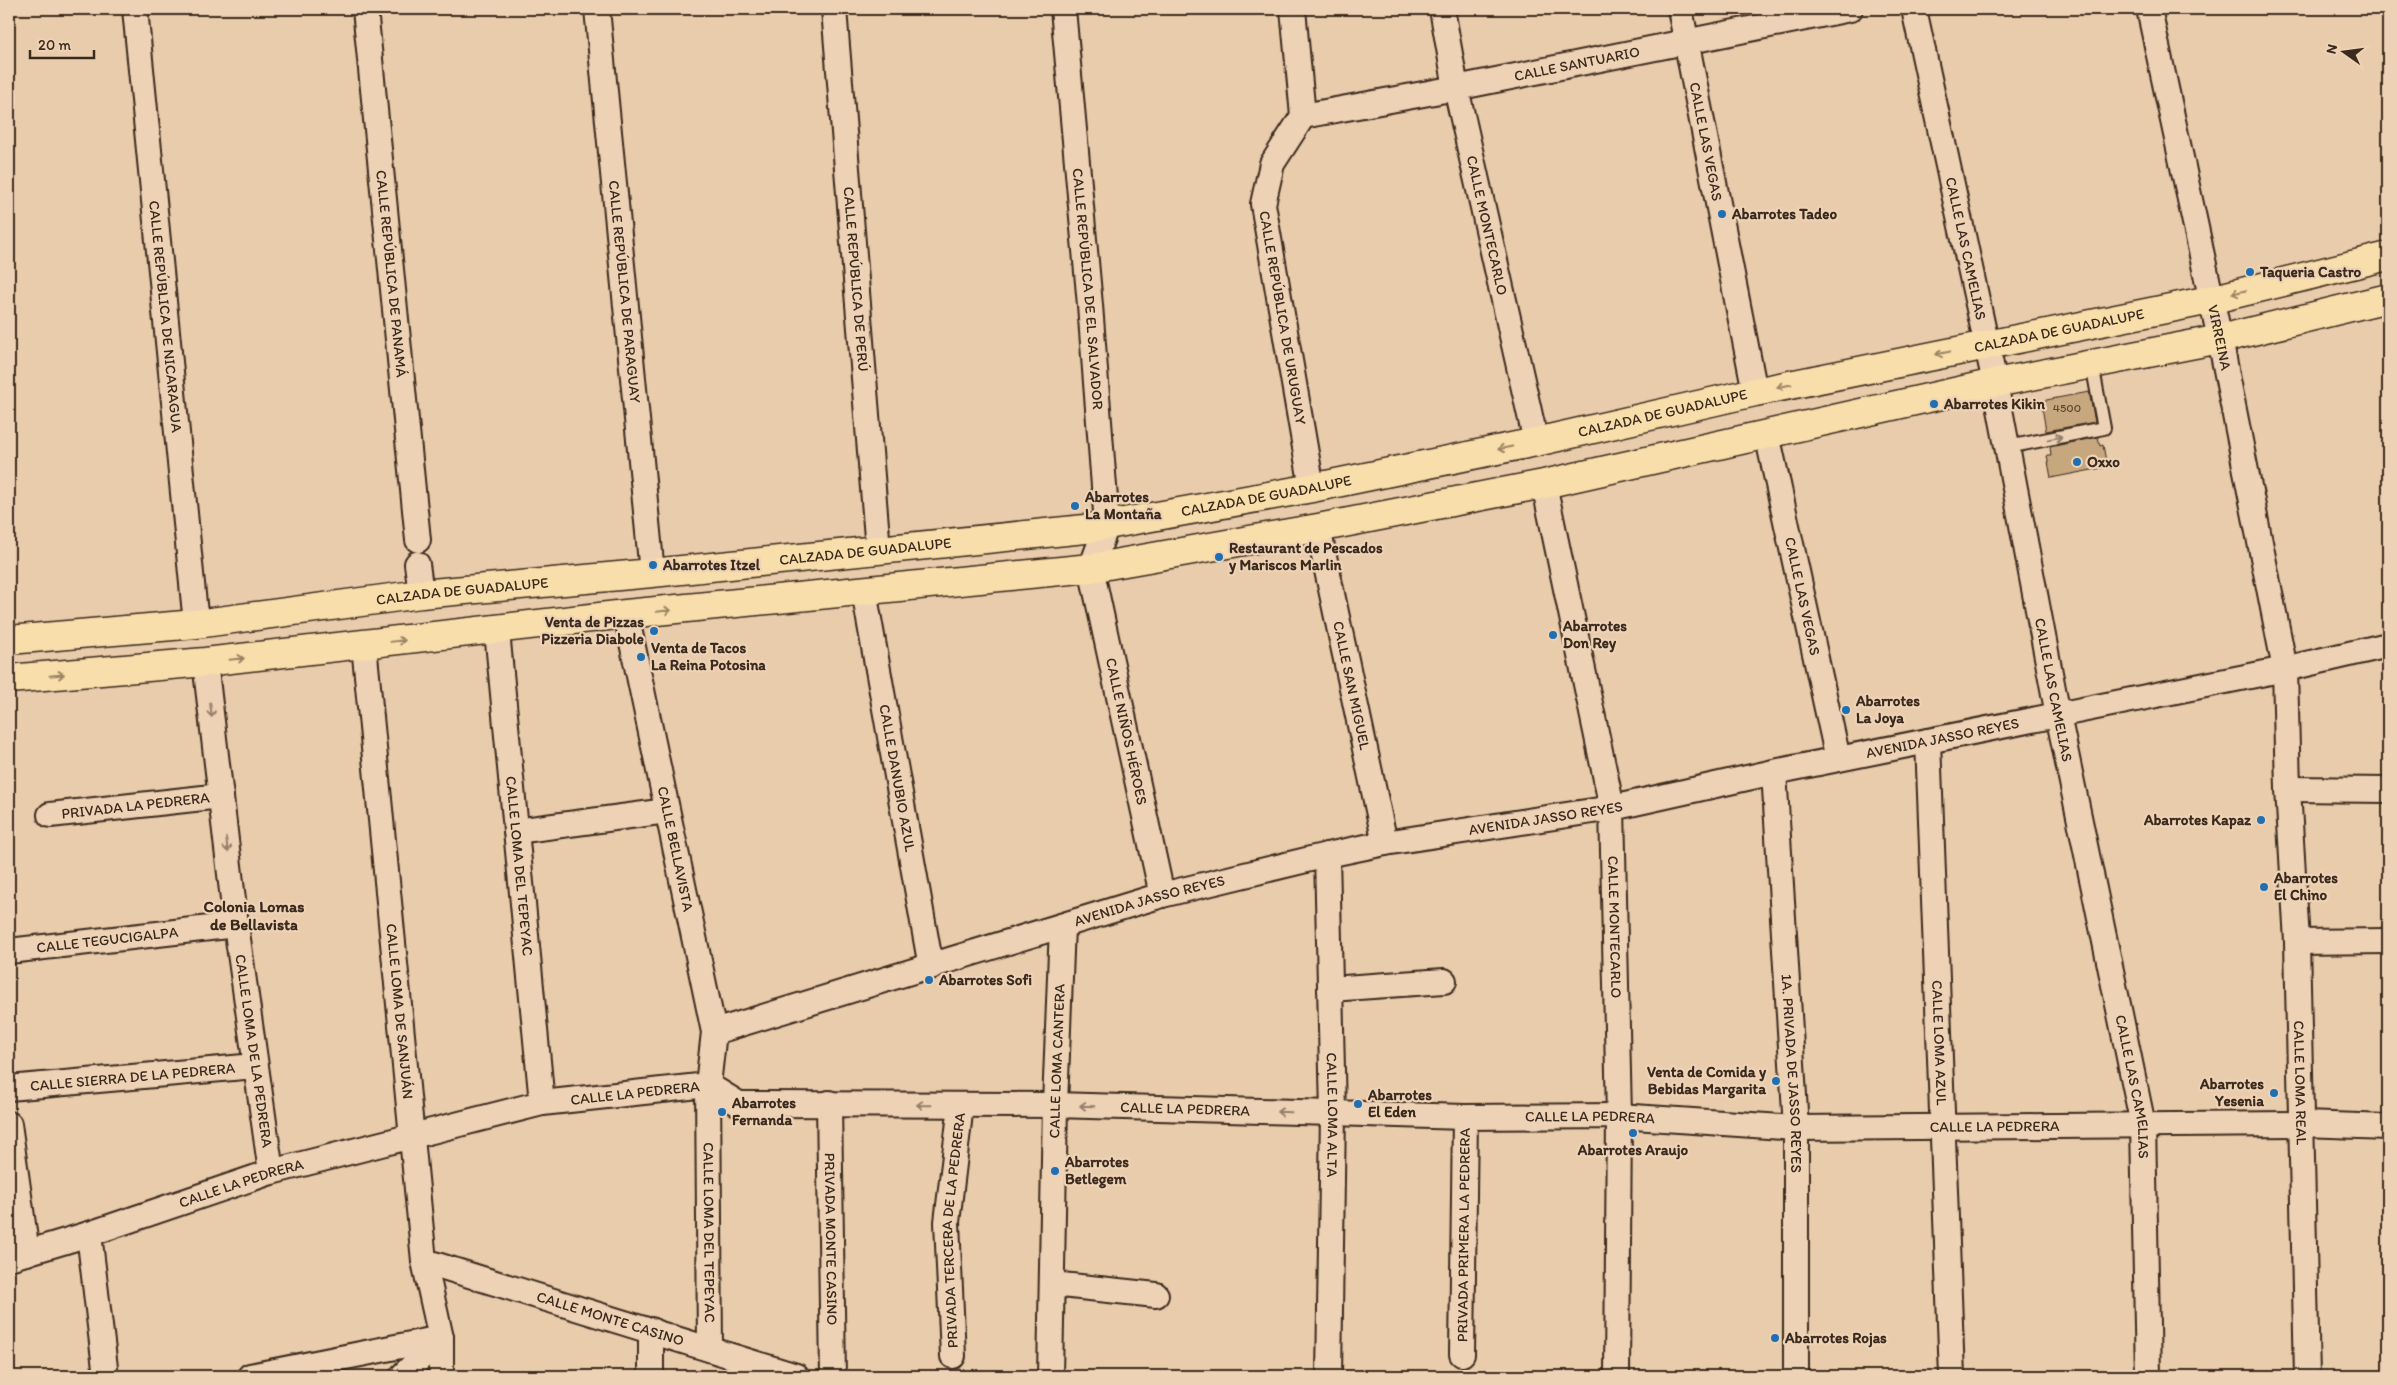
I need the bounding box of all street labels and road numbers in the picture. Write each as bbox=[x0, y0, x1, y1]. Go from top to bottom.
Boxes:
street label: CALLE SANTUARIO bbox=[1513, 42, 1642, 85]
street label: CALLE LAS VEGAS bbox=[1686, 80, 1726, 202]
street label: CALLE MONTECARLO bbox=[1463, 154, 1512, 297]
street label: CALLE REPÚBLICA DE EL SALVADOR bbox=[1069, 167, 1107, 410]
street label: CALLE REPÚBLICA DE PANAMÁ bbox=[372, 169, 411, 379]
street label: CALLE LAS CAMELIAS bbox=[1942, 175, 1990, 322]
street label: CALLE REPÚBLICA DE PARAGUAY bbox=[605, 179, 644, 404]
street label: CALLE REPÚBLICA DE PERÚ bbox=[839, 186, 872, 372]
street label: CALLE REPÚBLICA DE NICARAGUA bbox=[145, 200, 186, 434]
street label: CALLE REPÚBLICA DE URUGUAY bbox=[1255, 209, 1310, 427]
street label: VIRREINA bbox=[2204, 303, 2235, 372]
street label: CALZADA DE GUADALUPE bbox=[1972, 305, 2146, 357]
street label: CALZADA DE GUADALUPE bbox=[1576, 385, 1749, 441]
street label: CALZADA DE GUADALUPE bbox=[1179, 471, 1353, 521]
street label: CALZADA DE GUADALUPE bbox=[778, 534, 952, 569]
street label: CALLE LAS VEGAS bbox=[1781, 535, 1824, 657]
street label: CALZADA DE GUADALUPE bbox=[375, 573, 549, 609]
street label: CALLE LAS CAMELIAS bbox=[2031, 616, 2076, 763]
street label: CALLE SAN MIGUEL bbox=[1329, 619, 1374, 752]
street label: CALLE NIÑOS HÉROES bbox=[1102, 656, 1151, 807]
street label: CALLE DANUBIO AZUL bbox=[875, 703, 919, 854]
street label: AVENIDA JASSO REYES bbox=[1864, 714, 2021, 762]
street label: CALLE LOMA DEL TEPEYAC bbox=[502, 775, 537, 957]
street label: CALLE BELLAVISTA bbox=[653, 785, 697, 914]
street label: PRIVADA LA PEDRERA bbox=[60, 788, 211, 823]
street label: AVENIDA JASSO REYES bbox=[1467, 797, 1624, 839]
street label: CALLE MONTECARLO bbox=[1604, 855, 1625, 999]
street label: AVENIDA JASSO REYES bbox=[1072, 871, 1227, 930]
street label: CALLE TEGUCIGALPA bbox=[35, 923, 180, 957]
street label: CALLE LOMA DE SANJUÁN bbox=[382, 923, 417, 1100]
street label: CALLE LOMA DE LA PEDRERA bbox=[231, 953, 277, 1149]
street label: 1A. PRIVADA DE JASSO REYES bbox=[1778, 974, 1805, 1173]
street label: CALLE LOMA AZUL bbox=[1928, 980, 1951, 1106]
street label: CALLE LOMA CANTERA bbox=[1045, 983, 1069, 1139]
street label: CALLE LAS CAMELIAS bbox=[2111, 1013, 2153, 1159]
street label: CALLE LOMA REAL bbox=[2290, 1020, 2311, 1146]
street label: CALLE LOMA ALTA bbox=[1323, 1052, 1342, 1178]
street label: CALLE SIERRA DE LA PEDRERA bbox=[29, 1059, 236, 1095]
street label: CALLE LA PEDRERA bbox=[569, 1077, 701, 1109]
street label: CALLE LA PEDRERA bbox=[1120, 1098, 1251, 1120]
street label: CALLE LA PEDRERA bbox=[1525, 1107, 1656, 1127]
street label: PRIVADA TERCERA DE LA PEDRERA bbox=[938, 1111, 969, 1349]
street label: CALLE LA PEDRERA bbox=[1930, 1117, 2060, 1136]
street label: PRIVADA PRIMERA LA PEDRERA bbox=[1453, 1127, 1474, 1342]
street label: CALLE LOMA DEL TEPEYAC bbox=[699, 1142, 719, 1323]
street label: PRIVADA MONTE CASINO bbox=[821, 1153, 841, 1326]
street label: CALLE LA PEDRERA bbox=[176, 1155, 306, 1212]
street label: CALLE MONTE CASINO bbox=[534, 1287, 686, 1350]

